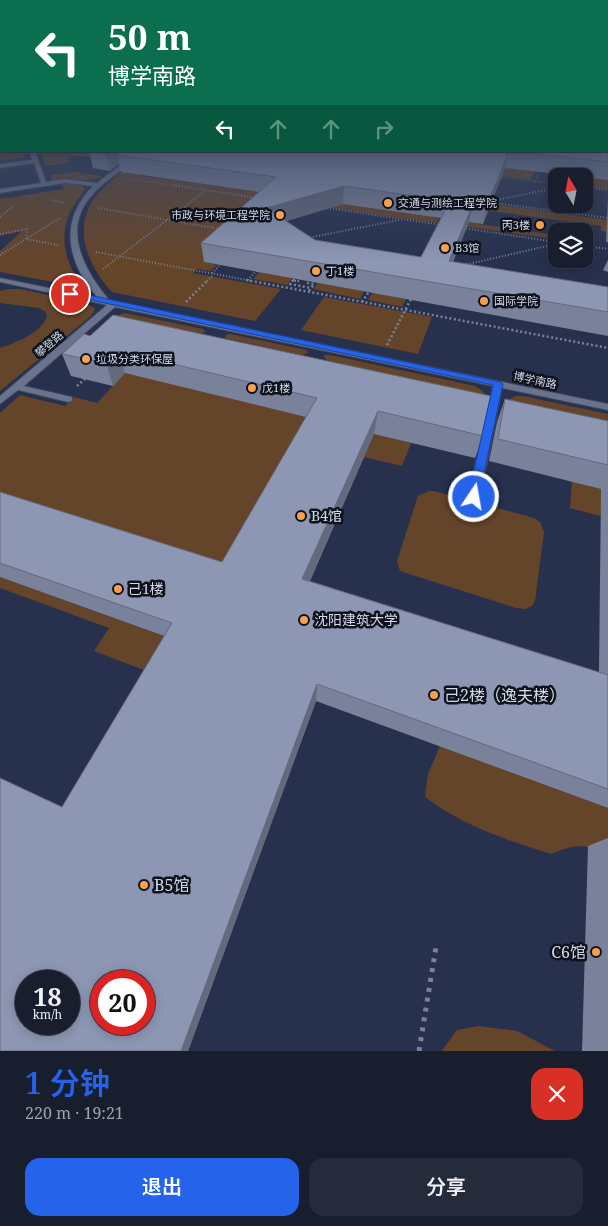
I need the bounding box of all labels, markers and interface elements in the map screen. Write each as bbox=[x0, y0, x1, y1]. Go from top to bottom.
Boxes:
text: 50 m bbox=[108, 13, 191, 60]
icon: left bbox=[25, 20, 90, 85]
text: 博学南路 bbox=[108, 60, 196, 90]
icon: left bbox=[211, 115, 239, 143]
icon: ahead bbox=[264, 115, 292, 143]
icon: ahead bbox=[317, 115, 345, 143]
icon: right bbox=[370, 115, 398, 143]
north arrow bbox=[548, 168, 592, 212]
map controls bbox=[548, 168, 593, 268]
place label: 交通与测绘工程学院 bbox=[398, 195, 497, 210]
marker: 交通与测绘工程学院 bbox=[382, 197, 394, 209]
place label: 市政与环境工程学院 bbox=[171, 207, 270, 222]
marker: 市政与环境工程学院 bbox=[274, 209, 286, 221]
place label: 丙3楼 bbox=[502, 217, 530, 232]
marker: 丙3楼 bbox=[534, 219, 546, 231]
button: layers bbox=[548, 223, 593, 268]
place label: B3馆 bbox=[455, 240, 479, 255]
marker: B3馆 bbox=[439, 242, 451, 254]
place label: 丁1楼 bbox=[326, 263, 354, 278]
marker: 丁1楼 bbox=[310, 265, 322, 277]
pin bbox=[49, 273, 91, 315]
icon: arrive bbox=[56, 280, 84, 308]
place label: 国际学院 bbox=[494, 293, 538, 308]
marker: 国际学院 bbox=[478, 295, 490, 307]
street label: 攀登路 bbox=[31, 327, 66, 360]
place label: 垃圾分类环保屋 bbox=[96, 351, 173, 366]
marker: 垃圾分类环保屋 bbox=[80, 353, 92, 365]
street label: 博学南路 bbox=[512, 368, 558, 391]
place label: 戊1楼 bbox=[262, 380, 290, 395]
marker: 戊1楼 bbox=[246, 382, 258, 394]
position arrow bbox=[447, 470, 499, 522]
place label: B4馆 bbox=[311, 506, 342, 525]
marker: B4馆 bbox=[295, 510, 307, 522]
place label: 己1楼 bbox=[128, 579, 164, 598]
marker: 己1楼 bbox=[112, 583, 124, 595]
place label: 沈阳建筑大学 bbox=[314, 610, 398, 629]
marker: 沈阳建筑大学 bbox=[298, 614, 310, 626]
place label: 己2楼（逸夫楼） bbox=[444, 684, 565, 706]
marker: 己2楼（逸夫楼） bbox=[428, 689, 440, 701]
place label: B5馆 bbox=[154, 874, 189, 896]
marker: B5馆 bbox=[138, 879, 150, 891]
place label: C6馆 bbox=[551, 941, 586, 963]
marker: C6馆 bbox=[590, 946, 602, 958]
speed limit sign: 20 bbox=[90, 970, 155, 1035]
text: 18 bbox=[33, 979, 62, 1013]
text: km/h bbox=[33, 1006, 62, 1023]
text: 1 分钟 bbox=[25, 1062, 110, 1103]
button: close bbox=[531, 1068, 583, 1120]
text: 220 m · 19:21 bbox=[25, 1102, 124, 1124]
button: 退出 bbox=[25, 1158, 299, 1216]
button: 分享 bbox=[309, 1158, 583, 1216]

